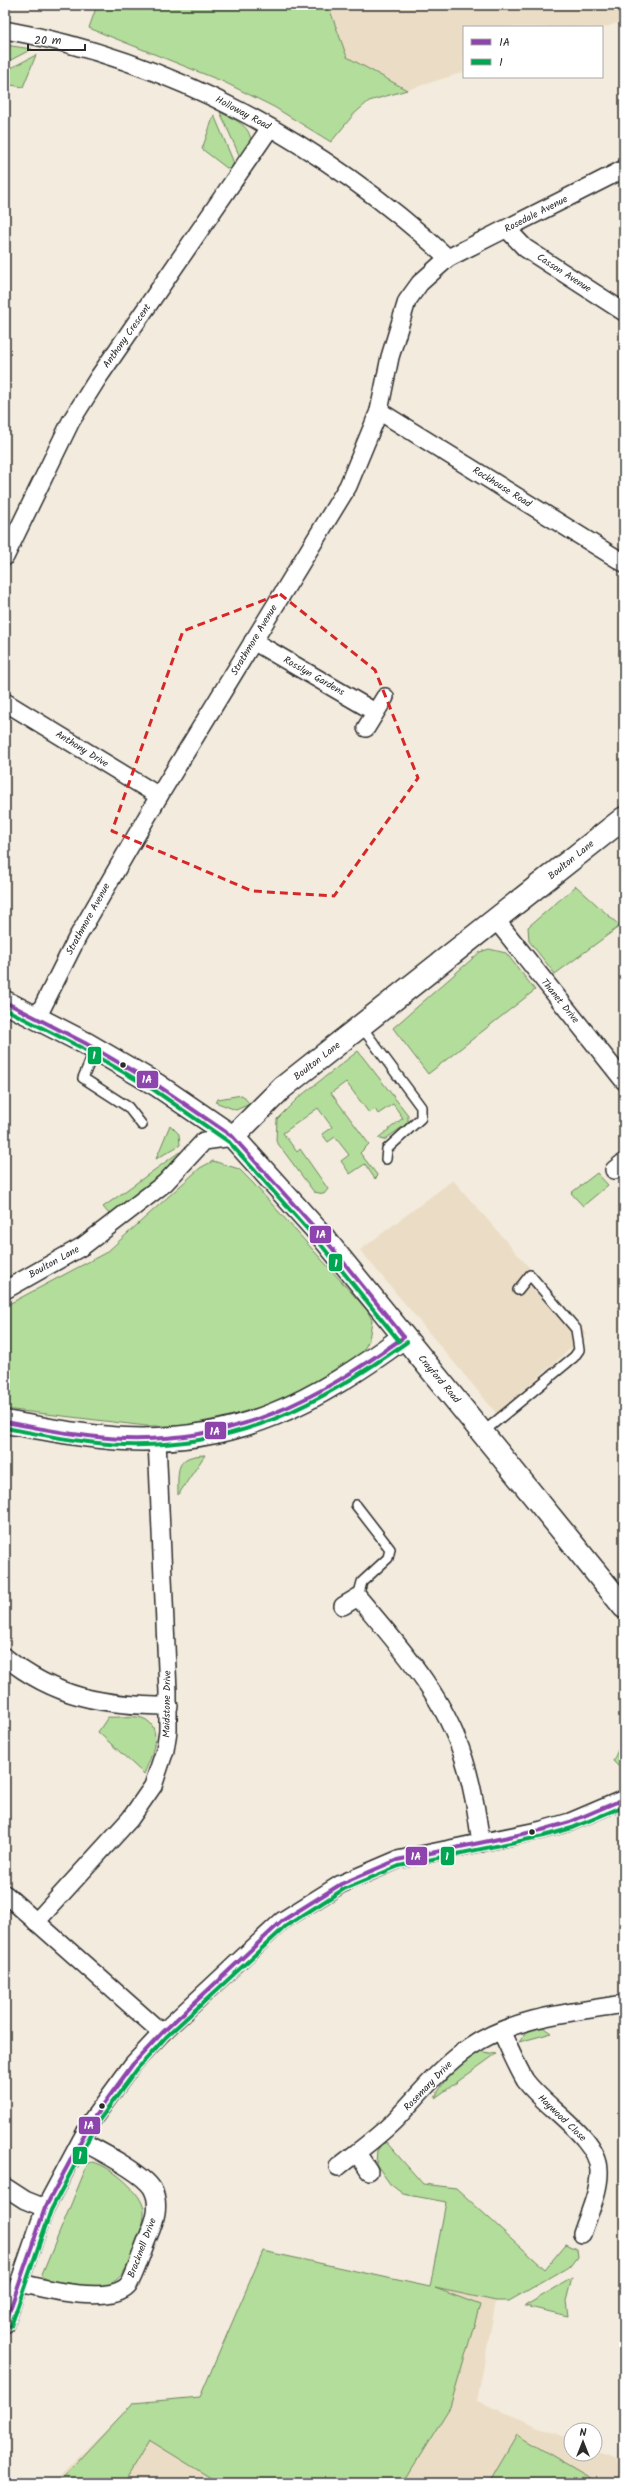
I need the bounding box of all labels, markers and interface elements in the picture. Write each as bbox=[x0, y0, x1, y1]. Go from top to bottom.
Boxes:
scale bar bbox=[28, 26, 85, 52]
legend bbox=[463, 26, 603, 78]
text: 20 m bbox=[34, 31, 62, 50]
text: 1A bbox=[499, 33, 510, 52]
text: 1 bbox=[499, 53, 503, 72]
street label: Holloway Road bbox=[212, 92, 274, 135]
street label: Rosedale Avenue bbox=[502, 191, 571, 237]
street label: Casson Avenue bbox=[533, 249, 595, 297]
street label: Anthony Crescent bbox=[99, 300, 155, 371]
street label: Rockhouse Road bbox=[469, 462, 536, 512]
street label: Strathmore Avenue bbox=[226, 601, 282, 678]
street label: Rosslyn Gardens bbox=[280, 652, 348, 700]
street label: Anthony Drive bbox=[52, 726, 112, 772]
street label: Boulton Lane bbox=[544, 836, 598, 884]
street label: Strathmore Avenue bbox=[62, 880, 115, 958]
street label: Thanet Drive bbox=[537, 975, 584, 1027]
street label: Boulton Lane bbox=[290, 1037, 344, 1085]
line badge: 1 bbox=[87, 1046, 102, 1065]
text: 1 bbox=[92, 1047, 96, 1065]
unlabelled marker bbox=[118, 1060, 128, 1070]
line badge: 1A bbox=[136, 1070, 159, 1089]
text: 1A bbox=[142, 1071, 152, 1089]
line badge: 1A bbox=[309, 1225, 332, 1244]
text: 1A bbox=[316, 1226, 326, 1244]
street label: Boulton Lane bbox=[26, 1241, 83, 1283]
line badge: 1 bbox=[328, 1253, 343, 1272]
text: 1 bbox=[334, 1255, 338, 1273]
street label: Crayford Road bbox=[414, 1351, 465, 1408]
line badge: 1A bbox=[204, 1421, 227, 1440]
text: 1A bbox=[210, 1423, 220, 1441]
street label: Maidstone Drive bbox=[158, 1670, 176, 1738]
unlabelled marker bbox=[527, 1827, 537, 1837]
line badge: 1A bbox=[405, 1846, 428, 1866]
line badge: 1 bbox=[440, 1846, 455, 1866]
text: 1A bbox=[411, 1848, 421, 1866]
text: 1 bbox=[445, 1848, 449, 1866]
street label: Rosemary Drive bbox=[400, 2057, 457, 2115]
street label: Haywood Close bbox=[534, 2090, 590, 2146]
unlabelled marker bbox=[97, 2101, 107, 2111]
line badge: 1A bbox=[78, 2116, 101, 2135]
text: 1A bbox=[84, 2117, 94, 2135]
line badge: 1 bbox=[72, 2146, 88, 2165]
text: 1 bbox=[78, 2147, 82, 2165]
street label: Bracknell Drive bbox=[123, 2215, 161, 2280]
north arrow bbox=[563, 2422, 603, 2462]
text: N bbox=[580, 2424, 587, 2442]

